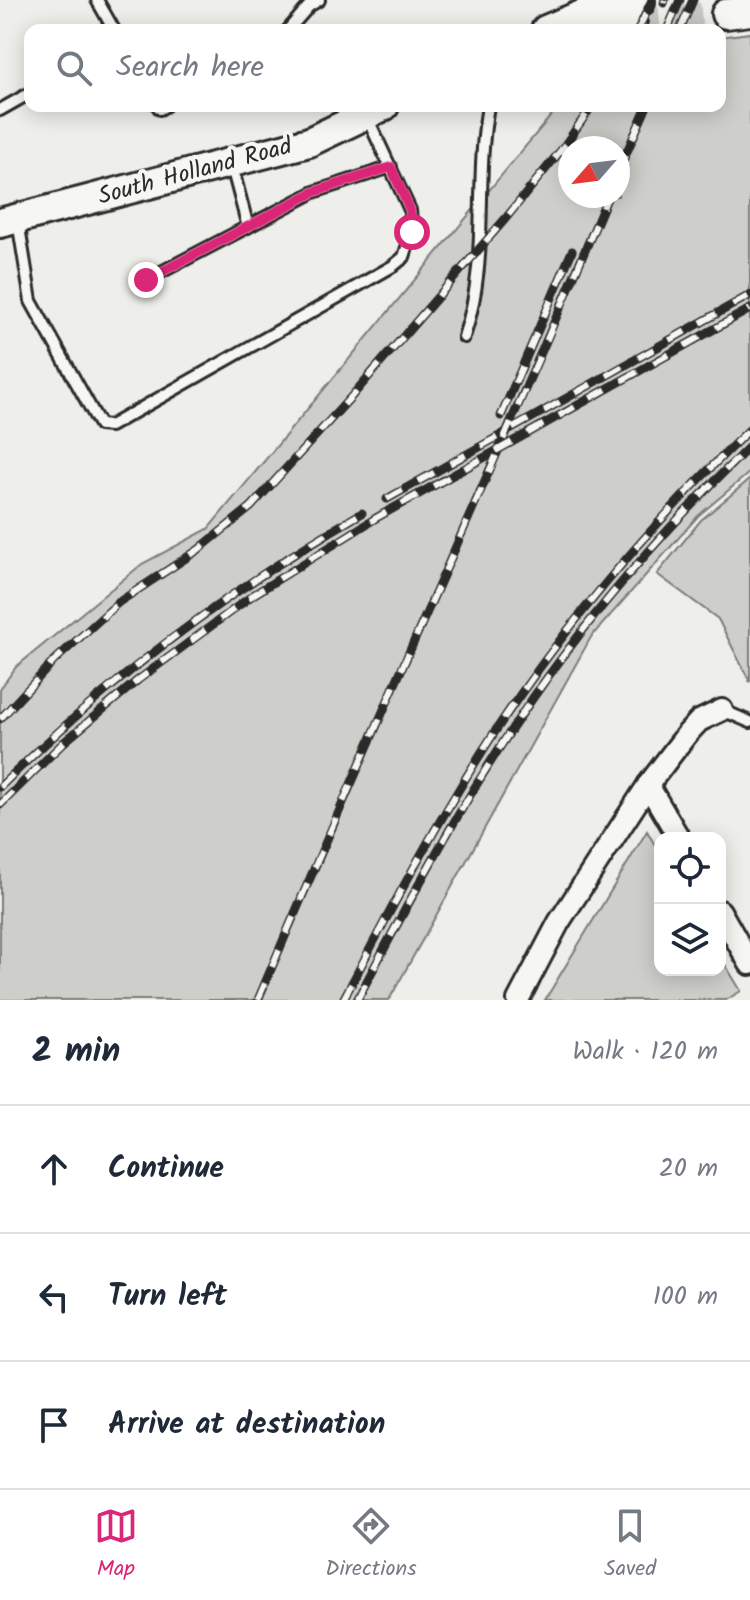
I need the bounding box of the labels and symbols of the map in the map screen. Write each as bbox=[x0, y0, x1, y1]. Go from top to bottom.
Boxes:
street label: South Holland Road bbox=[94, 127, 297, 217]
north arrow bbox=[558, 136, 630, 208]
route start bbox=[394, 214, 430, 250]
route end bbox=[128, 262, 164, 298]

